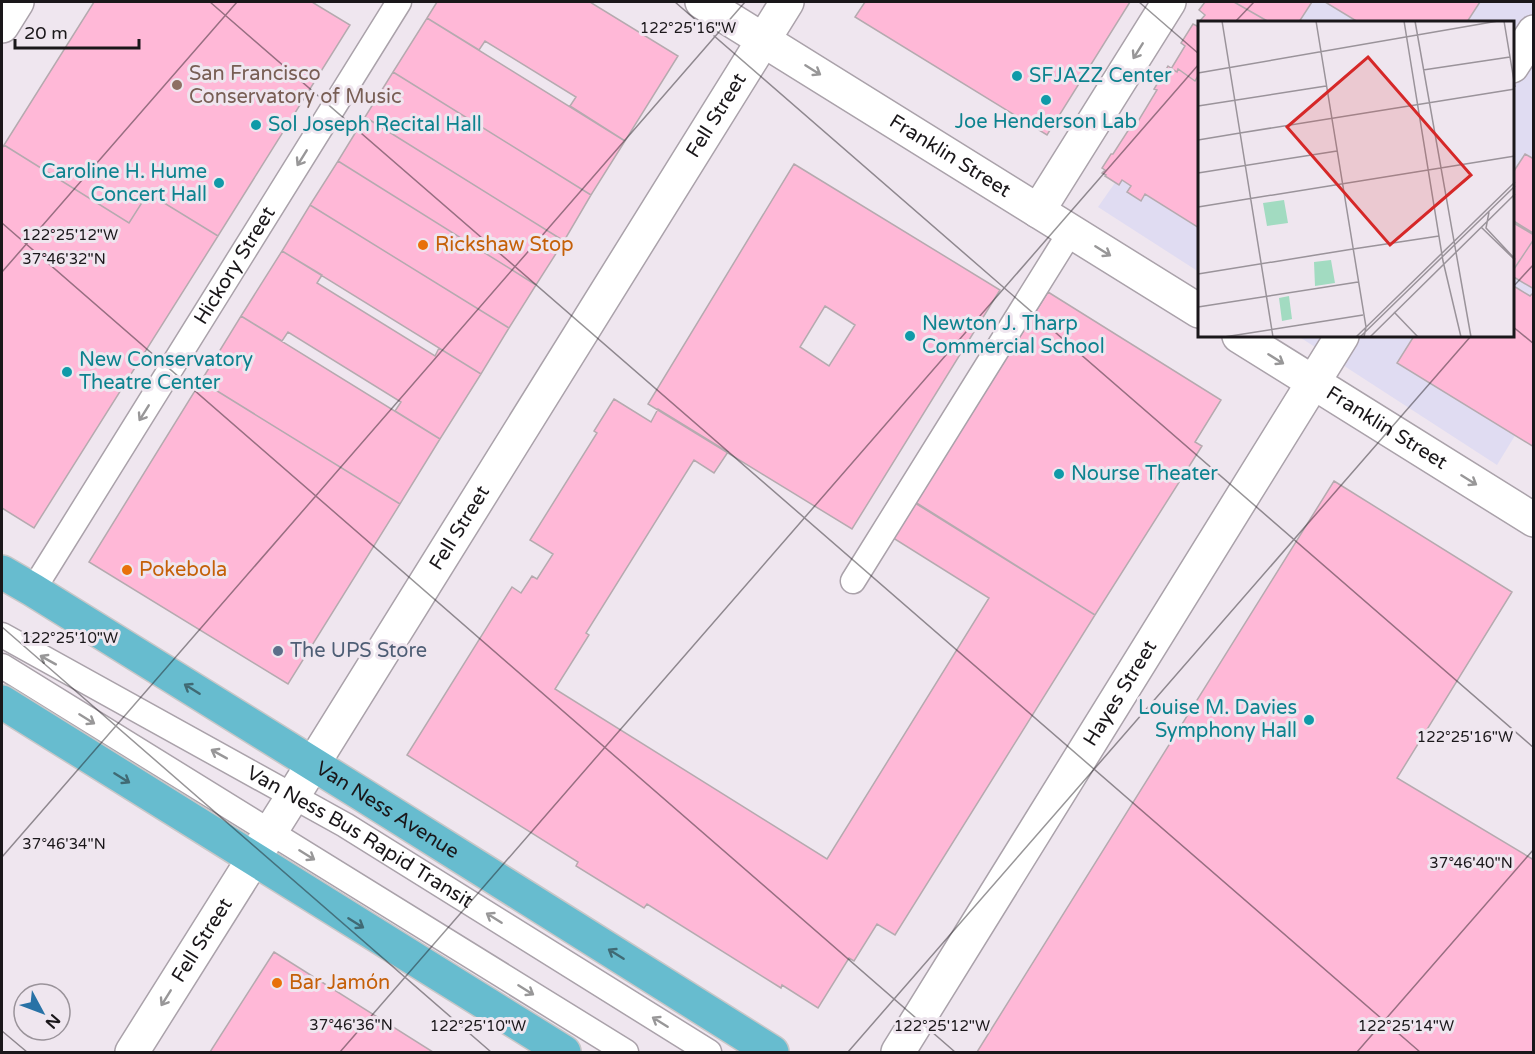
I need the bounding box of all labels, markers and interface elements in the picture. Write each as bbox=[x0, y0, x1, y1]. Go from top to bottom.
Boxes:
scale bar bbox=[15, 12, 140, 50]
text: 122°25'16"W bbox=[640, 19, 736, 37]
inset map bbox=[1198, 21, 1514, 338]
text: 20 m bbox=[24, 22, 68, 44]
one-way arrow bbox=[1131, 42, 1143, 59]
place label: San Francisco Conservatory of Music bbox=[189, 62, 402, 109]
place label: SFJAZZ Center bbox=[1029, 64, 1172, 88]
one-way arrow bbox=[804, 65, 821, 77]
street label: Fell Street bbox=[681, 68, 752, 162]
marker: SFJAZZ Center bbox=[1010, 69, 1024, 83]
marker: San Francisco Conservatory of Music bbox=[170, 78, 184, 92]
marker: Joe Henderson Lab bbox=[1039, 93, 1053, 107]
street label: Franklin Street bbox=[885, 109, 1015, 203]
place label: Joe Henderson Lab bbox=[955, 110, 1137, 134]
place label: Sol Joseph Recital Hall bbox=[268, 113, 482, 137]
marker: Sol Joseph Recital Hall bbox=[249, 118, 263, 132]
one-way arrow bbox=[296, 149, 308, 166]
place label: Caroline H. Hume Concert Hall bbox=[41, 160, 207, 207]
marker: Caroline H. Hume Concert Hall bbox=[212, 176, 226, 190]
street label: Hickory Street bbox=[189, 202, 281, 329]
text: 122°25'12"W bbox=[22, 226, 118, 244]
place label: Rickshaw Stop bbox=[435, 233, 574, 257]
marker: Rickshaw Stop bbox=[416, 238, 430, 252]
one-way arrow bbox=[1094, 246, 1111, 258]
text: 37°46'32"N bbox=[22, 250, 106, 268]
place label: Newton J. Tharp Commercial School bbox=[922, 312, 1105, 359]
marker: Newton J. Tharp Commercial School bbox=[903, 329, 917, 343]
place label: New Conservatory Theatre Center bbox=[79, 348, 253, 395]
one-way arrow bbox=[1267, 354, 1284, 366]
marker: New Conservatory Theatre Center bbox=[60, 365, 74, 379]
street label: Franklin Street bbox=[1322, 381, 1452, 475]
one-way arrow bbox=[137, 404, 149, 421]
place label: Nourse Theater bbox=[1071, 462, 1218, 486]
marker: Nourse Theater bbox=[1052, 467, 1066, 481]
one-way arrow bbox=[1461, 473, 1478, 486]
street label: Fell Street bbox=[424, 481, 495, 575]
place label: Pokebola bbox=[139, 558, 227, 582]
marker: Pokebola bbox=[120, 563, 134, 577]
text: 122°25'10"W bbox=[22, 629, 118, 647]
street label: Hayes Street bbox=[1079, 636, 1162, 751]
place label: The UPS Store bbox=[290, 639, 427, 663]
marker: The UPS Store bbox=[271, 644, 285, 658]
one-way arrow bbox=[39, 654, 56, 666]
one-way arrow bbox=[184, 682, 201, 694]
place label: Louise M. Davies Symphony Hall bbox=[1138, 696, 1297, 743]
one-way arrow bbox=[78, 713, 95, 725]
marker: Louise M. Davies Symphony Hall bbox=[1302, 713, 1316, 727]
text: 122°25'16"W bbox=[1417, 728, 1513, 746]
one-way arrow bbox=[210, 748, 228, 759]
street label: Van Ness Avenue bbox=[311, 757, 463, 864]
street label: Van Ness Bus Rapid Transit bbox=[242, 761, 478, 914]
one-way arrow bbox=[114, 771, 131, 784]
text: 37°46'34"N bbox=[22, 835, 106, 853]
one-way arrow bbox=[298, 848, 315, 861]
text: 37°46'40"N bbox=[1429, 854, 1513, 872]
street label: Fell Street bbox=[167, 893, 238, 987]
one-way arrow bbox=[486, 912, 503, 925]
one-way arrow bbox=[347, 917, 364, 929]
one-way arrow bbox=[608, 948, 625, 960]
place label: Bar Jamón bbox=[289, 971, 390, 995]
marker: Bar Jamón bbox=[270, 976, 284, 990]
north arrow bbox=[12, 982, 72, 1042]
one-way arrow bbox=[517, 985, 534, 997]
one-way arrow bbox=[159, 989, 171, 1006]
text: N bbox=[41, 1010, 64, 1033]
one-way arrow bbox=[652, 1015, 669, 1027]
text: 37°46'36"N bbox=[309, 1016, 393, 1034]
text: 122°25'10"W bbox=[430, 1017, 526, 1035]
text: 122°25'12"W bbox=[894, 1017, 990, 1035]
text: 122°25'14"W bbox=[1358, 1017, 1454, 1035]

